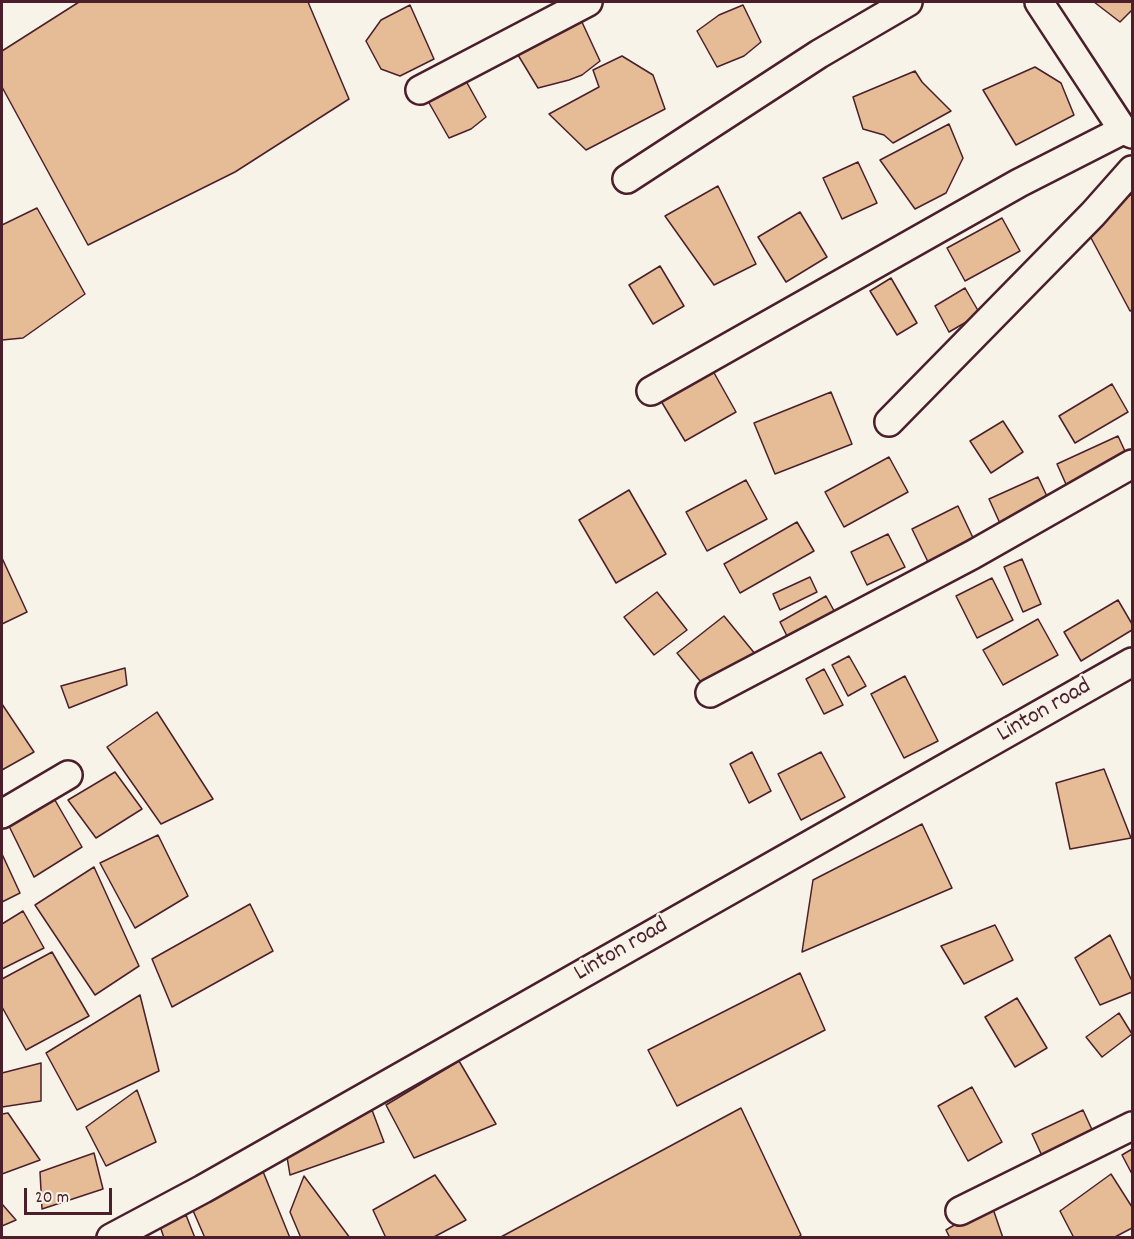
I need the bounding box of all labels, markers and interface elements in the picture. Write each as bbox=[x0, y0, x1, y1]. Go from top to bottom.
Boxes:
street label: Linton road bbox=[993, 674, 1097, 750]
street label: Linton road bbox=[570, 913, 674, 989]
scale bar bbox=[27, 1176, 116, 1214]
text: 20 m bbox=[35, 1186, 69, 1211]

